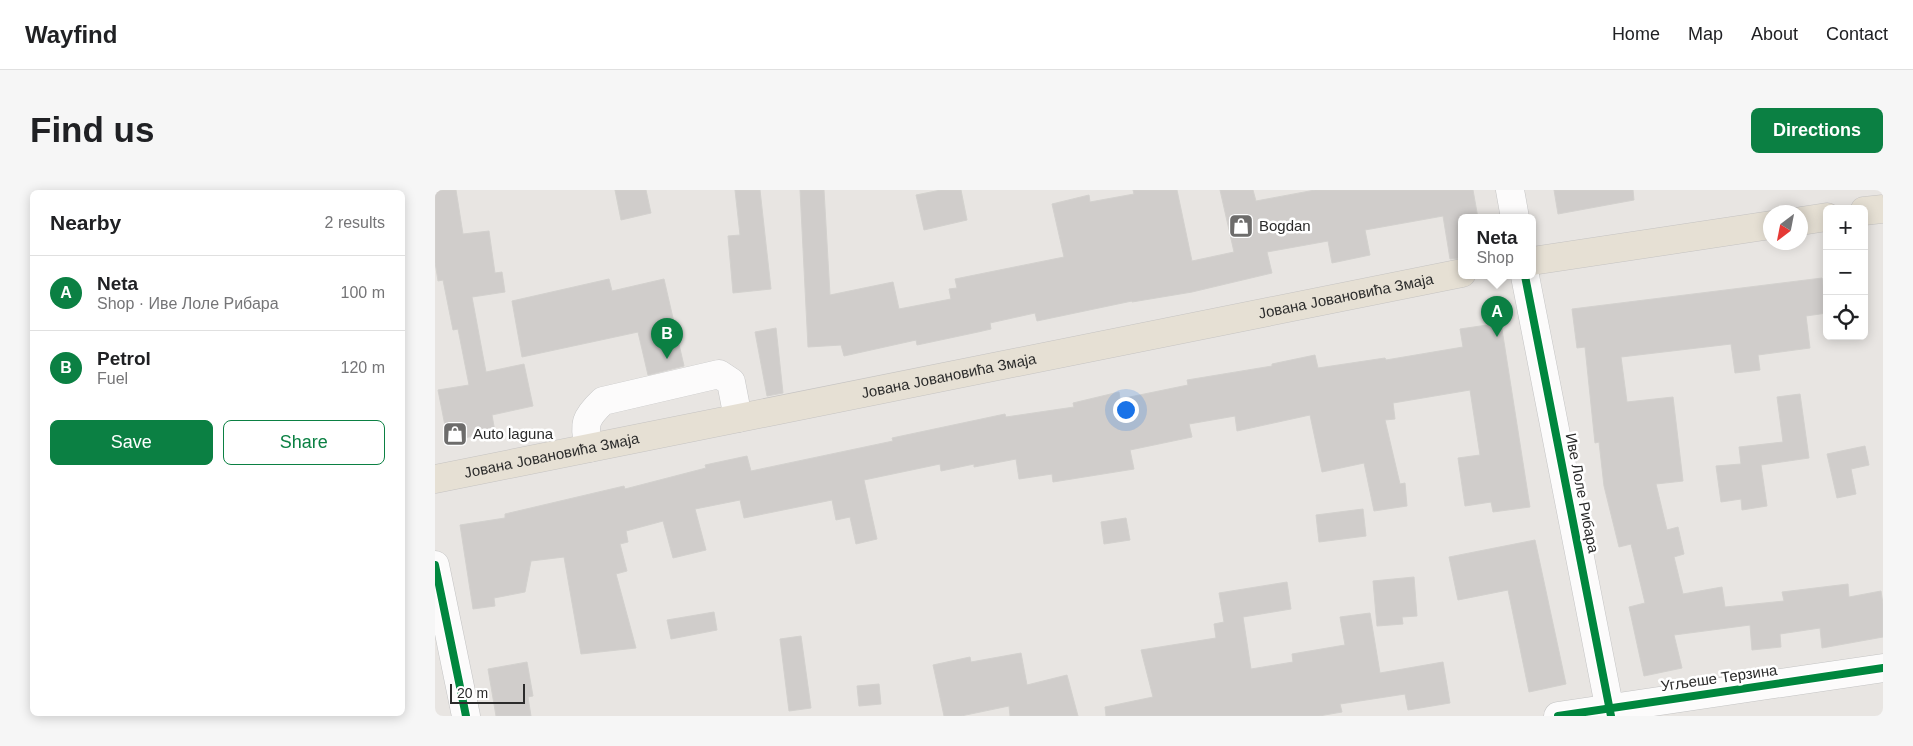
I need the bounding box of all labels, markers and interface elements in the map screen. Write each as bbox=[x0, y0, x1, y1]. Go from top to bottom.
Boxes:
text: Wayfind bbox=[25, 21, 117, 48]
text: Home bbox=[1612, 24, 1660, 44]
text: Map bbox=[1688, 24, 1723, 44]
text: About bbox=[1751, 24, 1798, 44]
text: Contact bbox=[1826, 24, 1888, 44]
button: Directions bbox=[1751, 108, 1883, 153]
text: Find us bbox=[30, 110, 154, 149]
north arrow bbox=[1763, 205, 1808, 250]
map controls bbox=[1823, 205, 1868, 340]
button: + bbox=[1823, 205, 1868, 250]
text: Nearby bbox=[50, 211, 121, 234]
shop icon: Bogdan bbox=[1228, 213, 1254, 239]
text: 2 results bbox=[325, 214, 385, 231]
popup bbox=[1458, 214, 1536, 279]
place label: Bogdan bbox=[1259, 217, 1311, 234]
text: Neta bbox=[1476, 227, 1518, 248]
text: Shop bbox=[1476, 249, 1514, 266]
button: − bbox=[1823, 250, 1868, 295]
street label: Јована Јовановића Змаја bbox=[1257, 270, 1435, 322]
text: Neta bbox=[97, 273, 138, 294]
text: A bbox=[60, 284, 72, 301]
text: 100 m bbox=[341, 284, 385, 301]
text: Shop · Иве Лоле Рибара bbox=[97, 295, 279, 312]
button: locate bbox=[1823, 295, 1868, 340]
pin: A bbox=[1481, 296, 1513, 337]
pin: B bbox=[651, 318, 683, 359]
text: Petrol bbox=[97, 348, 151, 369]
street label: Јована Јовановића Змаја bbox=[860, 349, 1038, 401]
text: B bbox=[60, 359, 72, 376]
text: 120 m bbox=[341, 359, 385, 376]
text: Fuel bbox=[97, 370, 128, 387]
your location bbox=[1113, 397, 1139, 423]
button: Save bbox=[50, 420, 213, 465]
button: Share bbox=[223, 420, 385, 465]
shop icon: Auto laguna bbox=[442, 421, 468, 447]
place label: Auto laguna bbox=[473, 425, 554, 442]
street label: Јована Јовановића Змаја bbox=[463, 429, 641, 481]
street label: Иве Лоле Рибара bbox=[1563, 431, 1603, 555]
street label: Угљеше Терзина bbox=[1660, 661, 1779, 694]
scale bar bbox=[450, 681, 525, 704]
text: 20 m bbox=[457, 685, 488, 701]

